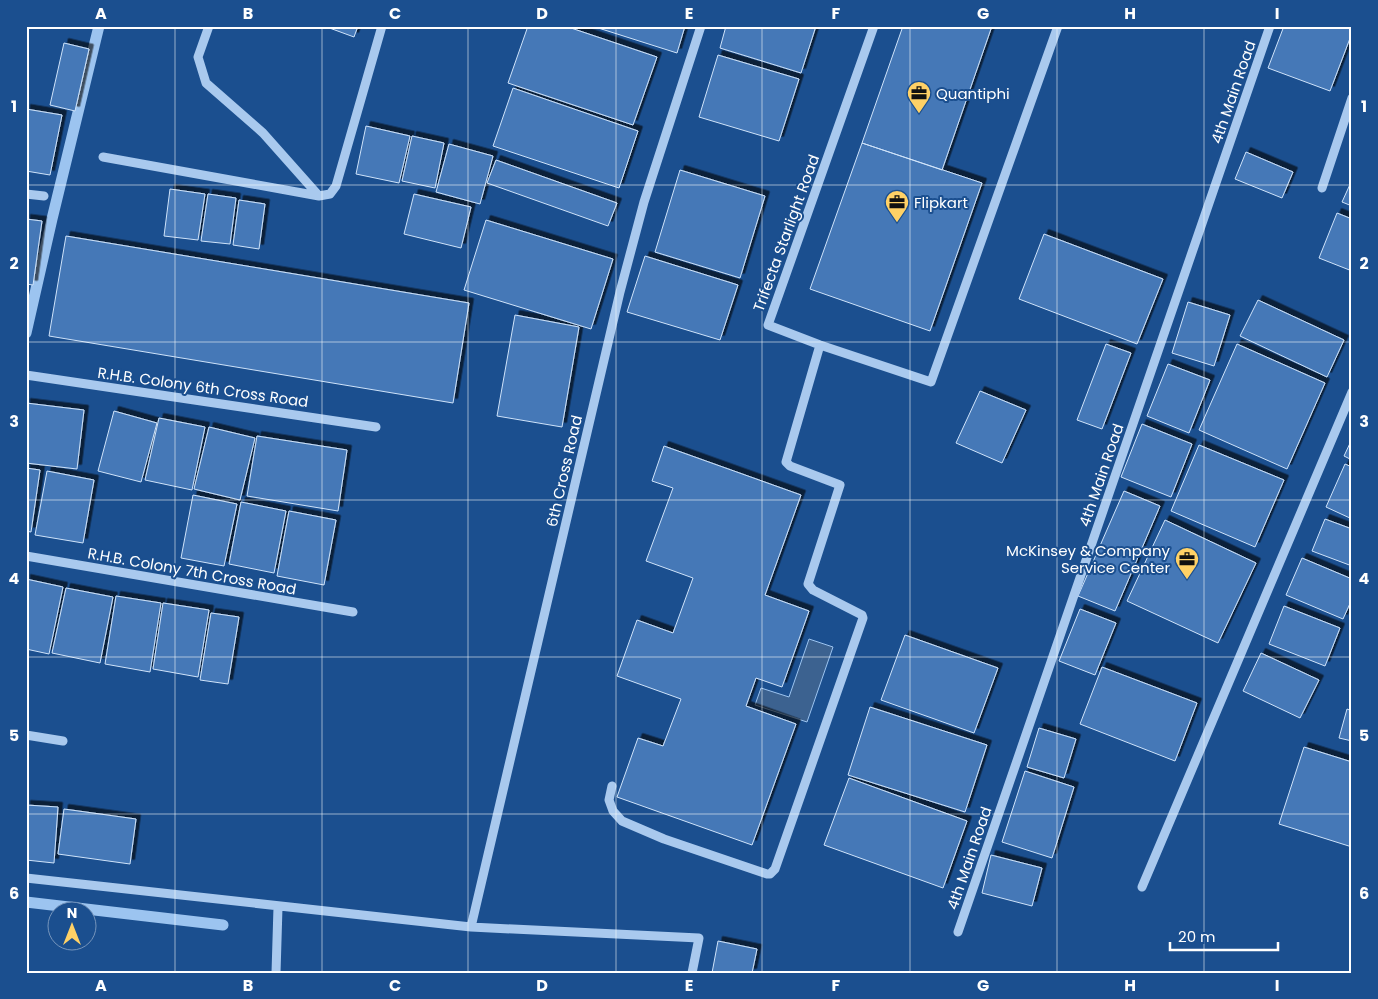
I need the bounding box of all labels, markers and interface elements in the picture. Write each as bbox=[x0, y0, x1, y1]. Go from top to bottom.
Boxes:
text: A bbox=[95, 2, 107, 25]
text: B bbox=[243, 2, 253, 25]
text: C bbox=[389, 2, 401, 25]
text: D bbox=[536, 2, 548, 25]
text: E bbox=[685, 2, 693, 25]
text: F bbox=[832, 2, 841, 25]
text: G bbox=[977, 2, 989, 25]
text: H bbox=[1124, 2, 1136, 25]
text: I bbox=[1275, 2, 1279, 25]
street label: 4th Main Road bbox=[1206, 38, 1260, 146]
office icon: Quantiphi bbox=[906, 80, 932, 114]
place label: Quantiphi bbox=[936, 83, 1010, 104]
text: 1 bbox=[11, 95, 17, 118]
text: 1 bbox=[1361, 95, 1367, 118]
street label: Trifecta Starlight Road bbox=[748, 151, 824, 315]
office icon: Flipkart bbox=[884, 189, 910, 223]
place label: Flipkart bbox=[914, 192, 968, 213]
text: 2 bbox=[9, 252, 19, 275]
text: 2 bbox=[1359, 252, 1369, 275]
street label: R.H.B. Colony 6th Cross Road bbox=[96, 362, 310, 412]
text: 3 bbox=[9, 410, 19, 433]
text: 3 bbox=[1359, 410, 1369, 433]
street label: 6th Cross Road bbox=[541, 413, 587, 529]
street label: 4th Main Road bbox=[1074, 421, 1128, 529]
place label: McKinsey & Company Service Center bbox=[1006, 540, 1171, 578]
street label: R.H.B. Colony 7th Cross Road bbox=[86, 542, 298, 600]
office icon: McKinsey & Company Service Center bbox=[1174, 546, 1200, 580]
text: 4 bbox=[9, 567, 20, 590]
text: 4 bbox=[1359, 567, 1370, 590]
text: 5 bbox=[9, 724, 19, 747]
text: 5 bbox=[1359, 724, 1369, 747]
street label: 4th Main Road bbox=[942, 804, 996, 912]
text: 6 bbox=[9, 882, 19, 905]
text: 6 bbox=[1359, 882, 1369, 905]
north arrow bbox=[48, 902, 98, 952]
text: N bbox=[67, 903, 77, 923]
scale bar bbox=[1170, 919, 1278, 951]
text: 20 m bbox=[1178, 926, 1216, 947]
text: A bbox=[95, 974, 107, 997]
text: B bbox=[243, 974, 253, 997]
text: C bbox=[389, 974, 401, 997]
text: D bbox=[536, 974, 548, 997]
text: E bbox=[685, 974, 693, 997]
text: F bbox=[832, 974, 841, 997]
text: G bbox=[977, 974, 989, 997]
text: H bbox=[1124, 974, 1136, 997]
text: I bbox=[1275, 974, 1279, 997]

